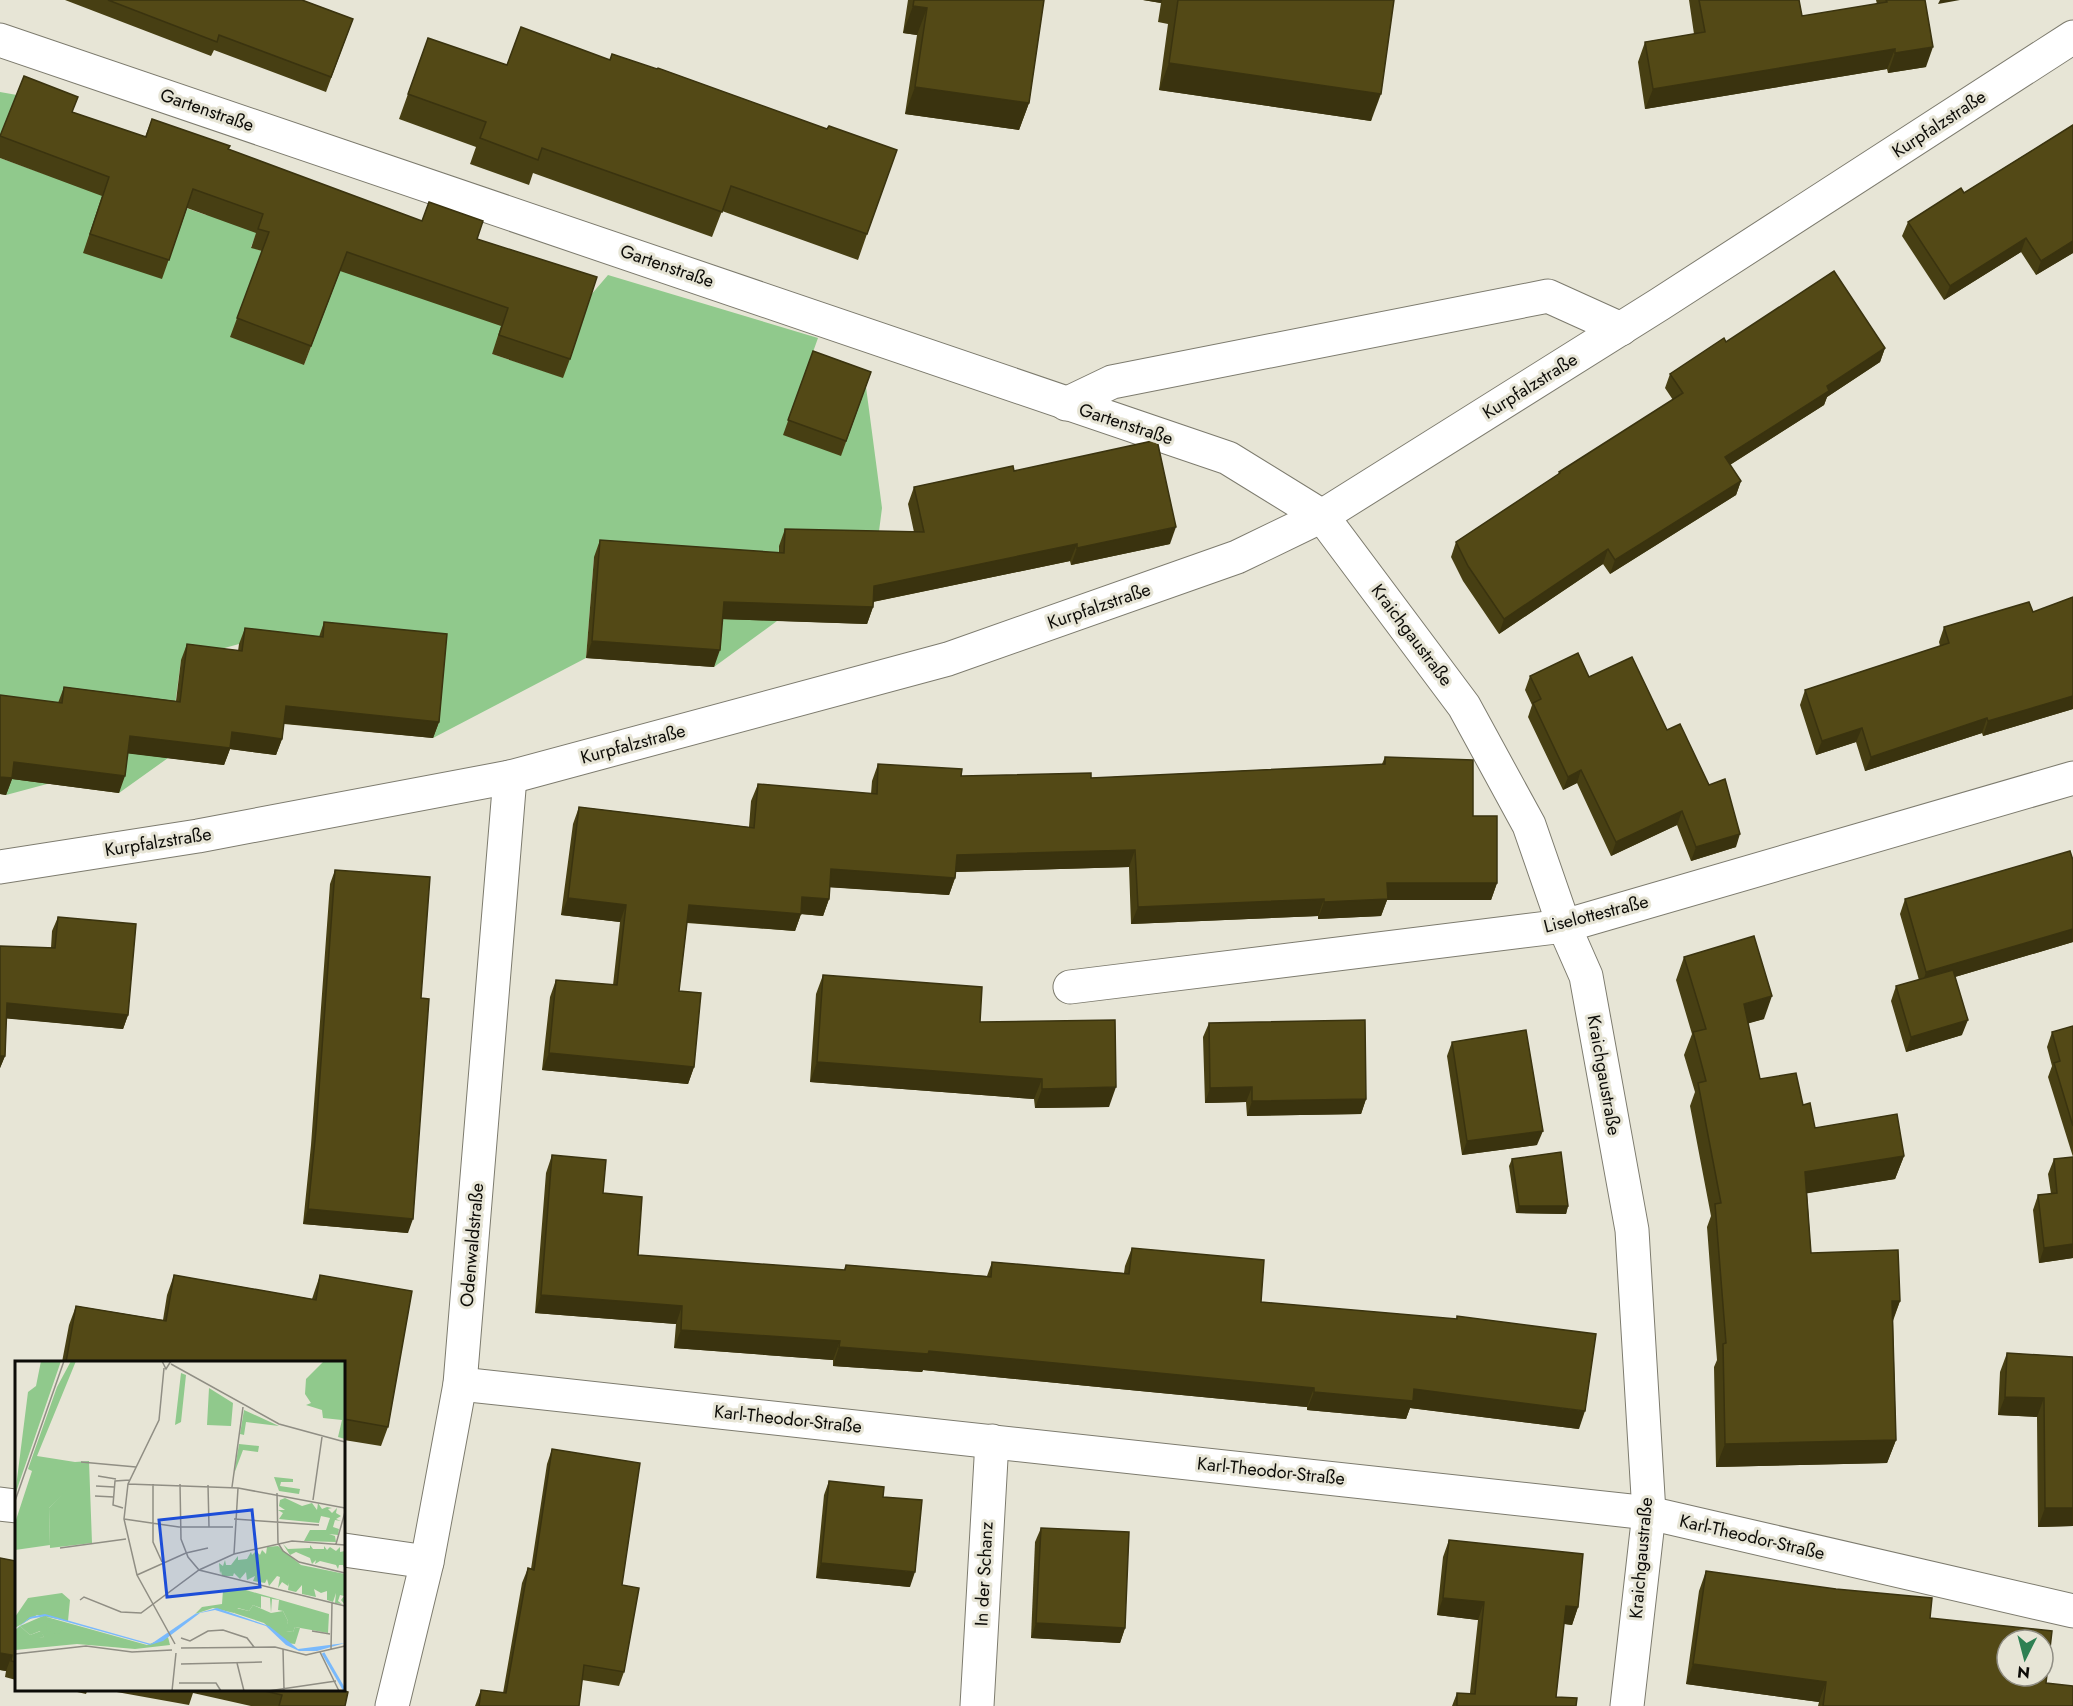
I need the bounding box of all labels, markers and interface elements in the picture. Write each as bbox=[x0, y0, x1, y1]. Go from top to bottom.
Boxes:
street label: Gartenstraße bbox=[157, 82, 257, 138]
street label: Kurpfalzstraße bbox=[1887, 84, 1991, 164]
street label: Gartenstraße bbox=[617, 238, 717, 294]
street label: Kurpfalzstraße bbox=[1477, 346, 1583, 426]
street label: Gartenstraße bbox=[1076, 397, 1176, 451]
street label: Kurpfalzstraße bbox=[1044, 576, 1154, 636]
street label: Kraichgaustraße bbox=[1365, 578, 1459, 692]
street label: Kurpfalzstraße bbox=[578, 718, 688, 770]
street label: Kurpfalzstraße bbox=[103, 821, 213, 863]
street label: Liselottestraße bbox=[1541, 888, 1651, 940]
street label: Kraichgaustraße bbox=[1581, 1013, 1627, 1137]
street label: Odenwaldstraße bbox=[454, 1182, 490, 1308]
inset map bbox=[15, 1361, 345, 1691]
street label: Karl-Theodor-Straße bbox=[713, 1398, 863, 1440]
street label: Karl-Theodor-Straße bbox=[1196, 1450, 1346, 1492]
street label: Kraichgaustraße bbox=[1623, 1496, 1659, 1620]
street label: Karl-Theodor-Straße bbox=[1677, 1508, 1827, 1566]
street label: In der Schanz bbox=[968, 1520, 1000, 1627]
north arrow bbox=[1995, 1628, 2055, 1688]
text: N bbox=[2016, 1660, 2031, 1685]

